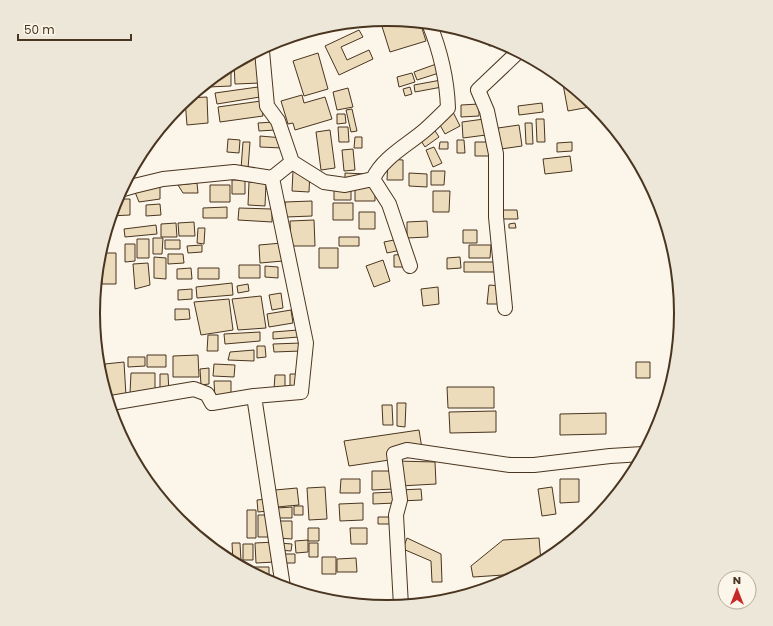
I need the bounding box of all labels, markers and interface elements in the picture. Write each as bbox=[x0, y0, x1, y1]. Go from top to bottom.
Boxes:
scale bar bbox=[18, 16, 131, 42]
text: 50 m bbox=[24, 21, 55, 38]
north arrow bbox=[717, 570, 757, 610]
text: N bbox=[733, 572, 741, 588]

